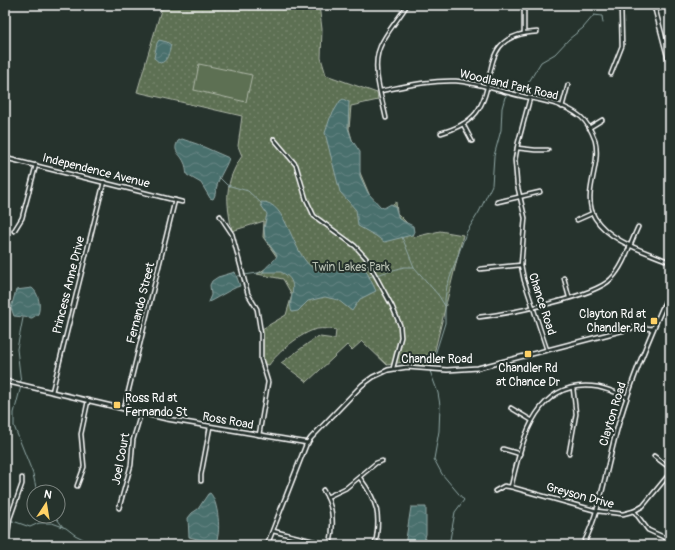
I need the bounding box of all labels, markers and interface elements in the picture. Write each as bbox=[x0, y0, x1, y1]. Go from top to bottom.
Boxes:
street label: Woodland Park Road bbox=[458, 66, 560, 104]
street label: Independence Avenue bbox=[41, 150, 151, 192]
street label: Princess Anne Drive bbox=[50, 234, 88, 335]
park label: Twin Lakes Park bbox=[312, 260, 390, 275]
street label: Fernando Street bbox=[124, 261, 158, 345]
street label: Chance Road bbox=[525, 271, 559, 337]
place label: Clayton Rd at Chandler Rd bbox=[579, 307, 646, 336]
marker: Clayton Rd at Chandler Rd bbox=[649, 316, 659, 326]
marker: Chandler Rd at Chance Dr bbox=[523, 349, 533, 359]
street label: Chandler Road bbox=[401, 352, 473, 367]
place label: Chandler Rd at Chance Dr bbox=[496, 361, 561, 390]
street label: Clayton Road bbox=[596, 380, 630, 448]
place label: Ross Rd at Fernando St bbox=[125, 391, 188, 420]
marker: Ross Rd at Fernando St bbox=[112, 400, 122, 410]
street label: Ross Road bbox=[201, 409, 255, 433]
street label: Joel Court bbox=[109, 432, 133, 486]
street label: Greyson Drive bbox=[544, 480, 616, 512]
north arrow bbox=[26, 484, 66, 524]
text: N bbox=[43, 488, 54, 502]

